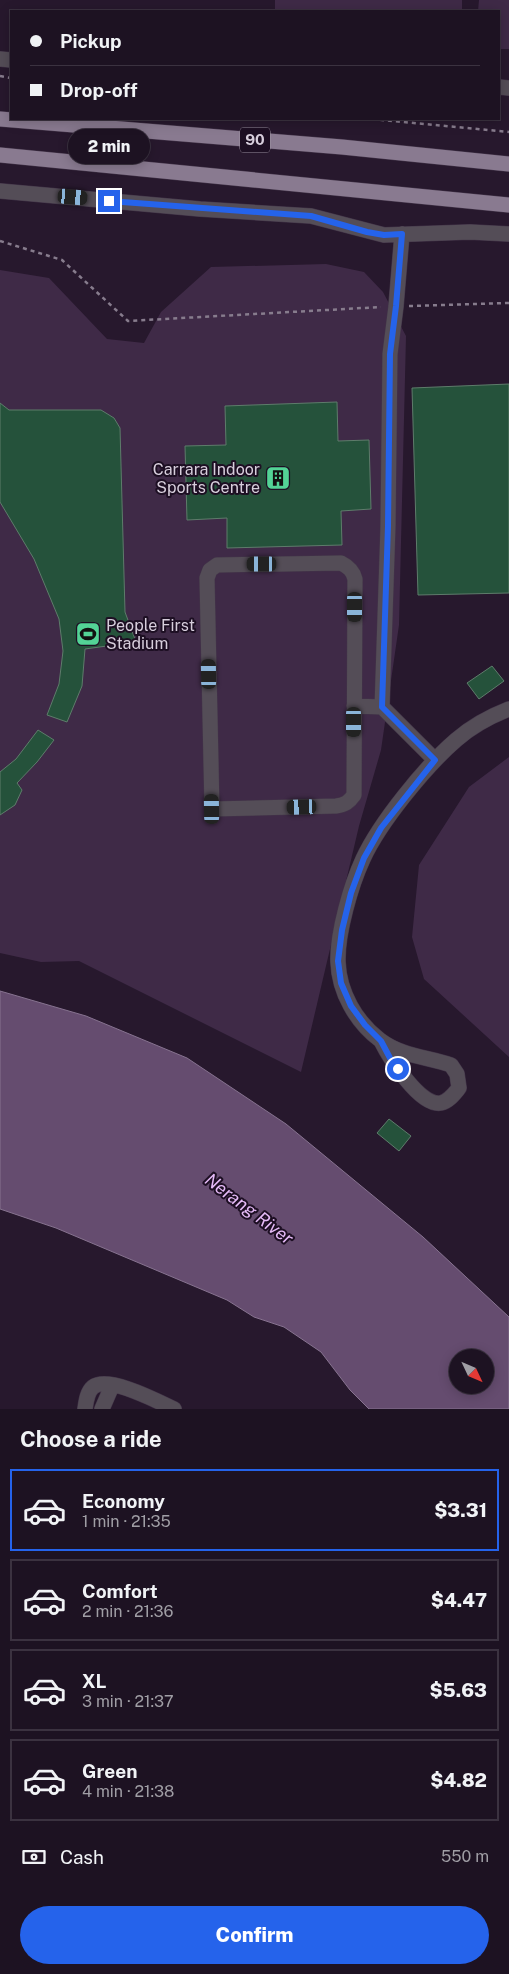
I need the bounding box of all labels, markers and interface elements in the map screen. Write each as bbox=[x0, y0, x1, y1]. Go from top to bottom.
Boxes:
text: Pickup bbox=[60, 30, 122, 52]
text: Drop-off bbox=[60, 79, 137, 101]
callout: 2 min bbox=[68, 128, 150, 164]
road number: 90 bbox=[240, 128, 270, 152]
text: 2 min bbox=[88, 137, 130, 156]
car bbox=[57, 188, 88, 206]
route end bbox=[98, 190, 120, 212]
place label: Carrara Indoor Sports Centre bbox=[153, 460, 260, 497]
building icon: Carrara Indoor Sports Centre bbox=[265, 465, 291, 491]
car bbox=[247, 557, 277, 572]
car bbox=[347, 592, 362, 622]
place label: People First Stadium bbox=[106, 616, 195, 653]
sports icon: People First Stadium bbox=[75, 621, 101, 647]
car bbox=[201, 659, 216, 689]
car bbox=[346, 707, 361, 737]
car bbox=[204, 794, 219, 824]
car bbox=[286, 799, 317, 815]
route start bbox=[387, 1058, 409, 1080]
water label: Nerang River bbox=[201, 1169, 298, 1249]
north arrow bbox=[449, 1349, 494, 1394]
map controls bbox=[449, 1349, 494, 1394]
text: Choose a ride bbox=[20, 1426, 162, 1452]
icon: car bbox=[22, 1488, 67, 1533]
text: Economy bbox=[82, 1490, 165, 1512]
text: $3.31 bbox=[434, 1499, 487, 1521]
text: 1 min · 21:35 bbox=[82, 1512, 171, 1531]
icon: car bbox=[22, 1578, 67, 1623]
text: Comfort bbox=[82, 1580, 158, 1602]
text: $4.47 bbox=[431, 1589, 487, 1611]
text: 2 min · 21:36 bbox=[82, 1602, 174, 1621]
icon: car bbox=[22, 1668, 67, 1713]
text: XL bbox=[82, 1670, 107, 1692]
text: $5.63 bbox=[429, 1679, 487, 1701]
text: 3 min · 21:37 bbox=[82, 1692, 174, 1711]
icon: car bbox=[22, 1758, 67, 1803]
text: Green bbox=[82, 1760, 137, 1782]
text: $4.82 bbox=[430, 1769, 487, 1791]
text: 4 min · 21:38 bbox=[82, 1782, 174, 1801]
icon: cash bbox=[20, 1843, 48, 1871]
text: Cash bbox=[60, 1846, 104, 1868]
text: 550 m bbox=[441, 1847, 489, 1866]
button: Confirm bbox=[20, 1906, 489, 1964]

